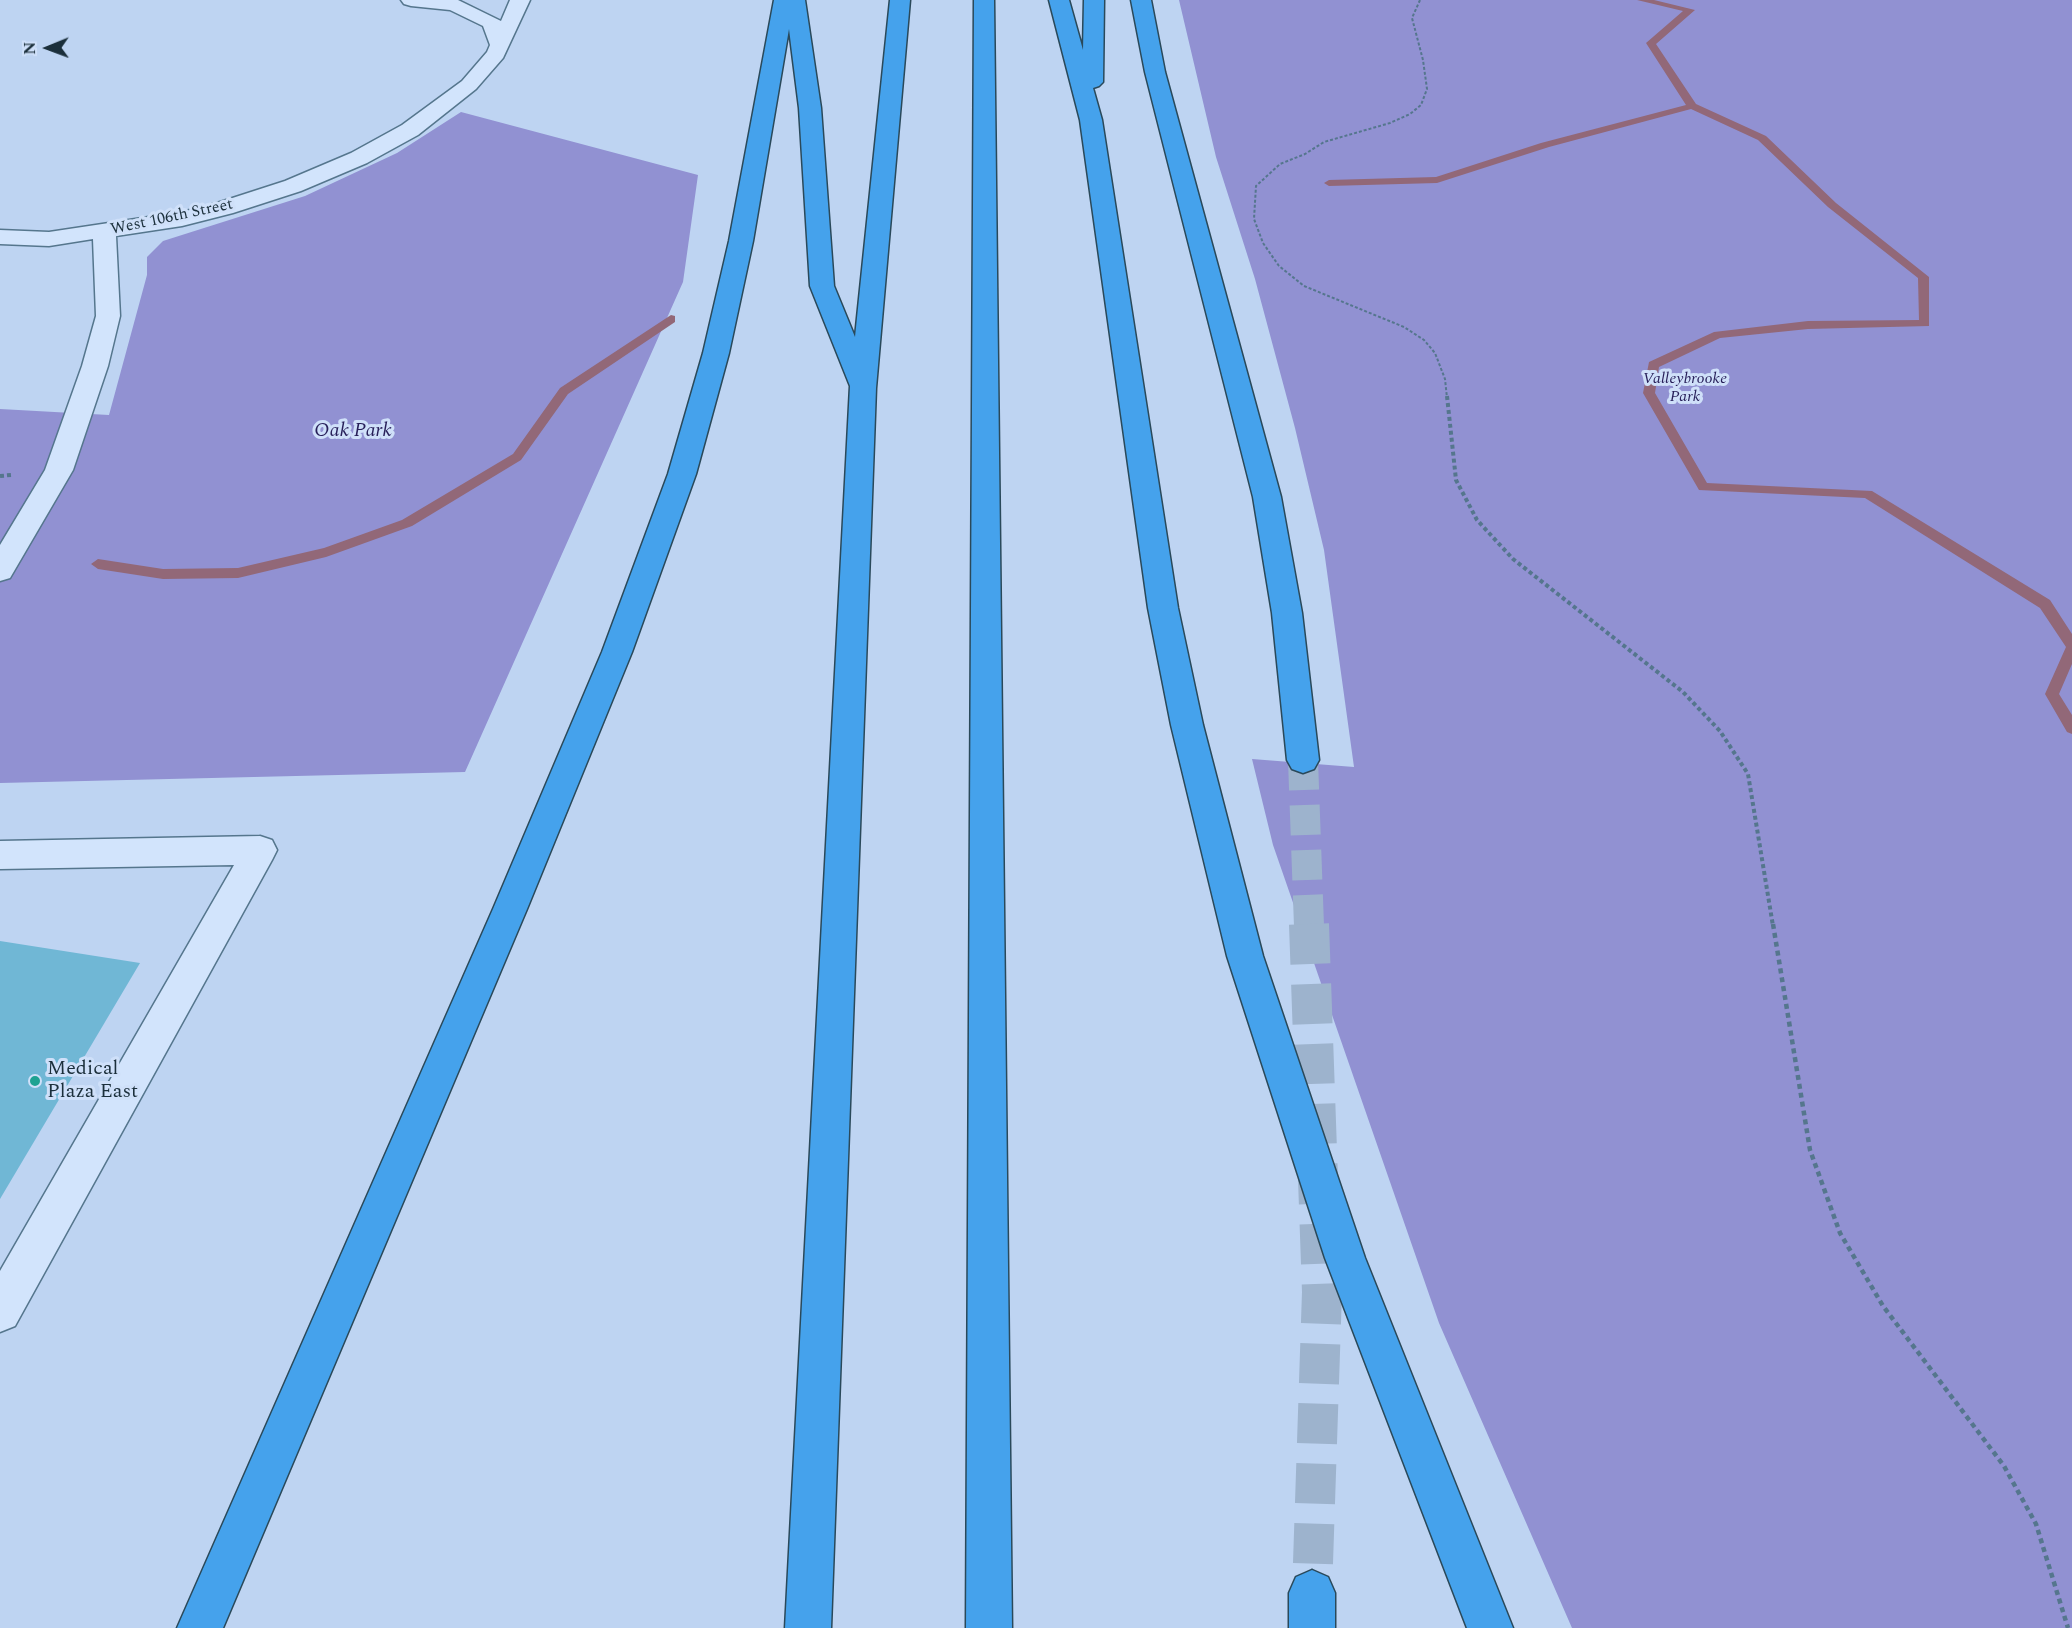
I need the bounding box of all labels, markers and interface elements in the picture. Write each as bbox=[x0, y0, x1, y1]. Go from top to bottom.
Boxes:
north arrow bbox=[18, 18, 78, 78]
text: N bbox=[18, 42, 42, 55]
street label: West 106th Street bbox=[109, 196, 235, 240]
park label: Valleybrooke Park bbox=[1643, 370, 1727, 408]
park label: Oak Park bbox=[314, 420, 392, 444]
place label: Medical Plaza East bbox=[47, 1058, 138, 1105]
marker: Medical Plaza East bbox=[28, 1074, 42, 1088]

